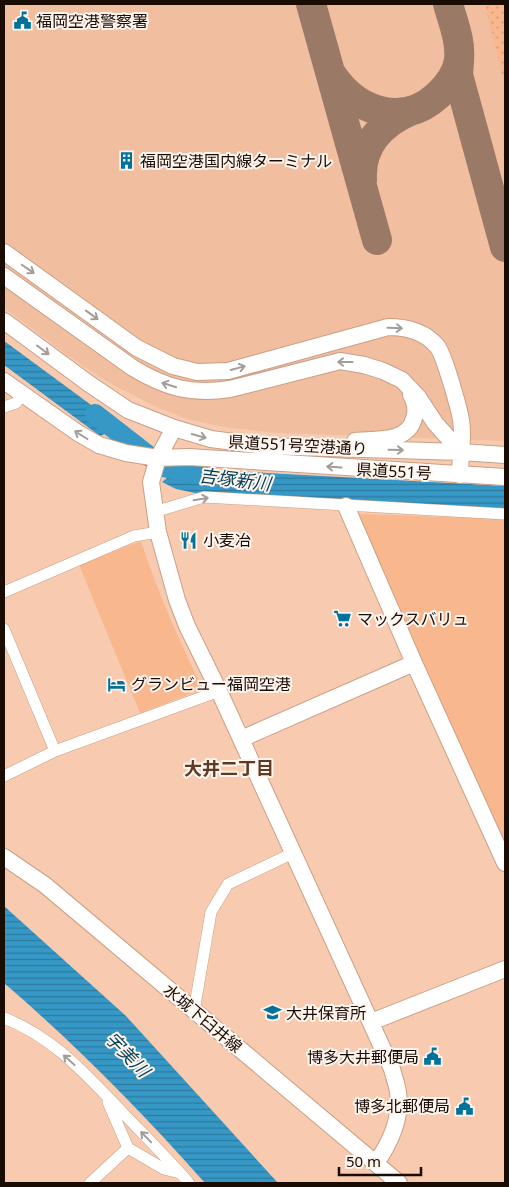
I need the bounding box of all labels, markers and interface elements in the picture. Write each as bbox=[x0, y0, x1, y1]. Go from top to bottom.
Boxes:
place label: 福岡空港警察署 bbox=[36, 10, 148, 32]
public building icon: 福岡空港警察署 bbox=[12, 11, 32, 31]
place label: 福岡空港国内線ターミナル bbox=[140, 150, 332, 172]
building icon: 福岡空港国内線ターミナル bbox=[116, 151, 136, 171]
one-way arrow bbox=[21, 264, 35, 274]
one-way arrow bbox=[85, 310, 99, 320]
one-way arrow bbox=[387, 323, 403, 333]
one-way arrow bbox=[36, 345, 49, 356]
one-way arrow bbox=[337, 357, 353, 367]
one-way arrow bbox=[230, 362, 246, 372]
one-way arrow bbox=[161, 380, 177, 390]
one-way arrow bbox=[75, 429, 89, 439]
street label: 県道551号空港通り bbox=[228, 430, 368, 460]
one-way arrow bbox=[191, 431, 207, 441]
one-way arrow bbox=[388, 446, 404, 455]
street label: 県道551号 bbox=[356, 458, 432, 484]
water label: 吉塚新川 bbox=[198, 463, 274, 496]
one-way arrow bbox=[327, 463, 343, 472]
one-way arrow bbox=[192, 493, 208, 503]
place label: 小麦冶 bbox=[203, 529, 251, 551]
restaurant icon: 小麦冶 bbox=[179, 530, 199, 550]
place label: マックスバリュ bbox=[357, 608, 469, 630]
supermarket icon: マックスバリュ bbox=[333, 609, 353, 629]
place label: グランビュー福岡空港 bbox=[131, 673, 291, 695]
hotel icon: グランビュー福岡空港 bbox=[107, 674, 127, 694]
district label: 大井二丁目 bbox=[184, 756, 274, 780]
street label: 水城下臼井線 bbox=[159, 979, 247, 1057]
place label: 大井保育所 bbox=[286, 1002, 366, 1024]
school or university icon: 大井保育所 bbox=[262, 1003, 282, 1023]
water label: 宇美川 bbox=[101, 1026, 157, 1083]
place label: 博多大井郵便局 bbox=[307, 1046, 419, 1068]
public building icon: 博多大井郵便局 bbox=[423, 1047, 443, 1067]
one-way arrow bbox=[63, 1054, 76, 1065]
place label: 博多北郵便局 bbox=[354, 1095, 450, 1117]
public building icon: 博多北郵便局 bbox=[454, 1096, 474, 1116]
one-way arrow bbox=[140, 1131, 152, 1144]
scale bar bbox=[339, 1144, 422, 1176]
text: 50 m bbox=[346, 1151, 381, 1171]

